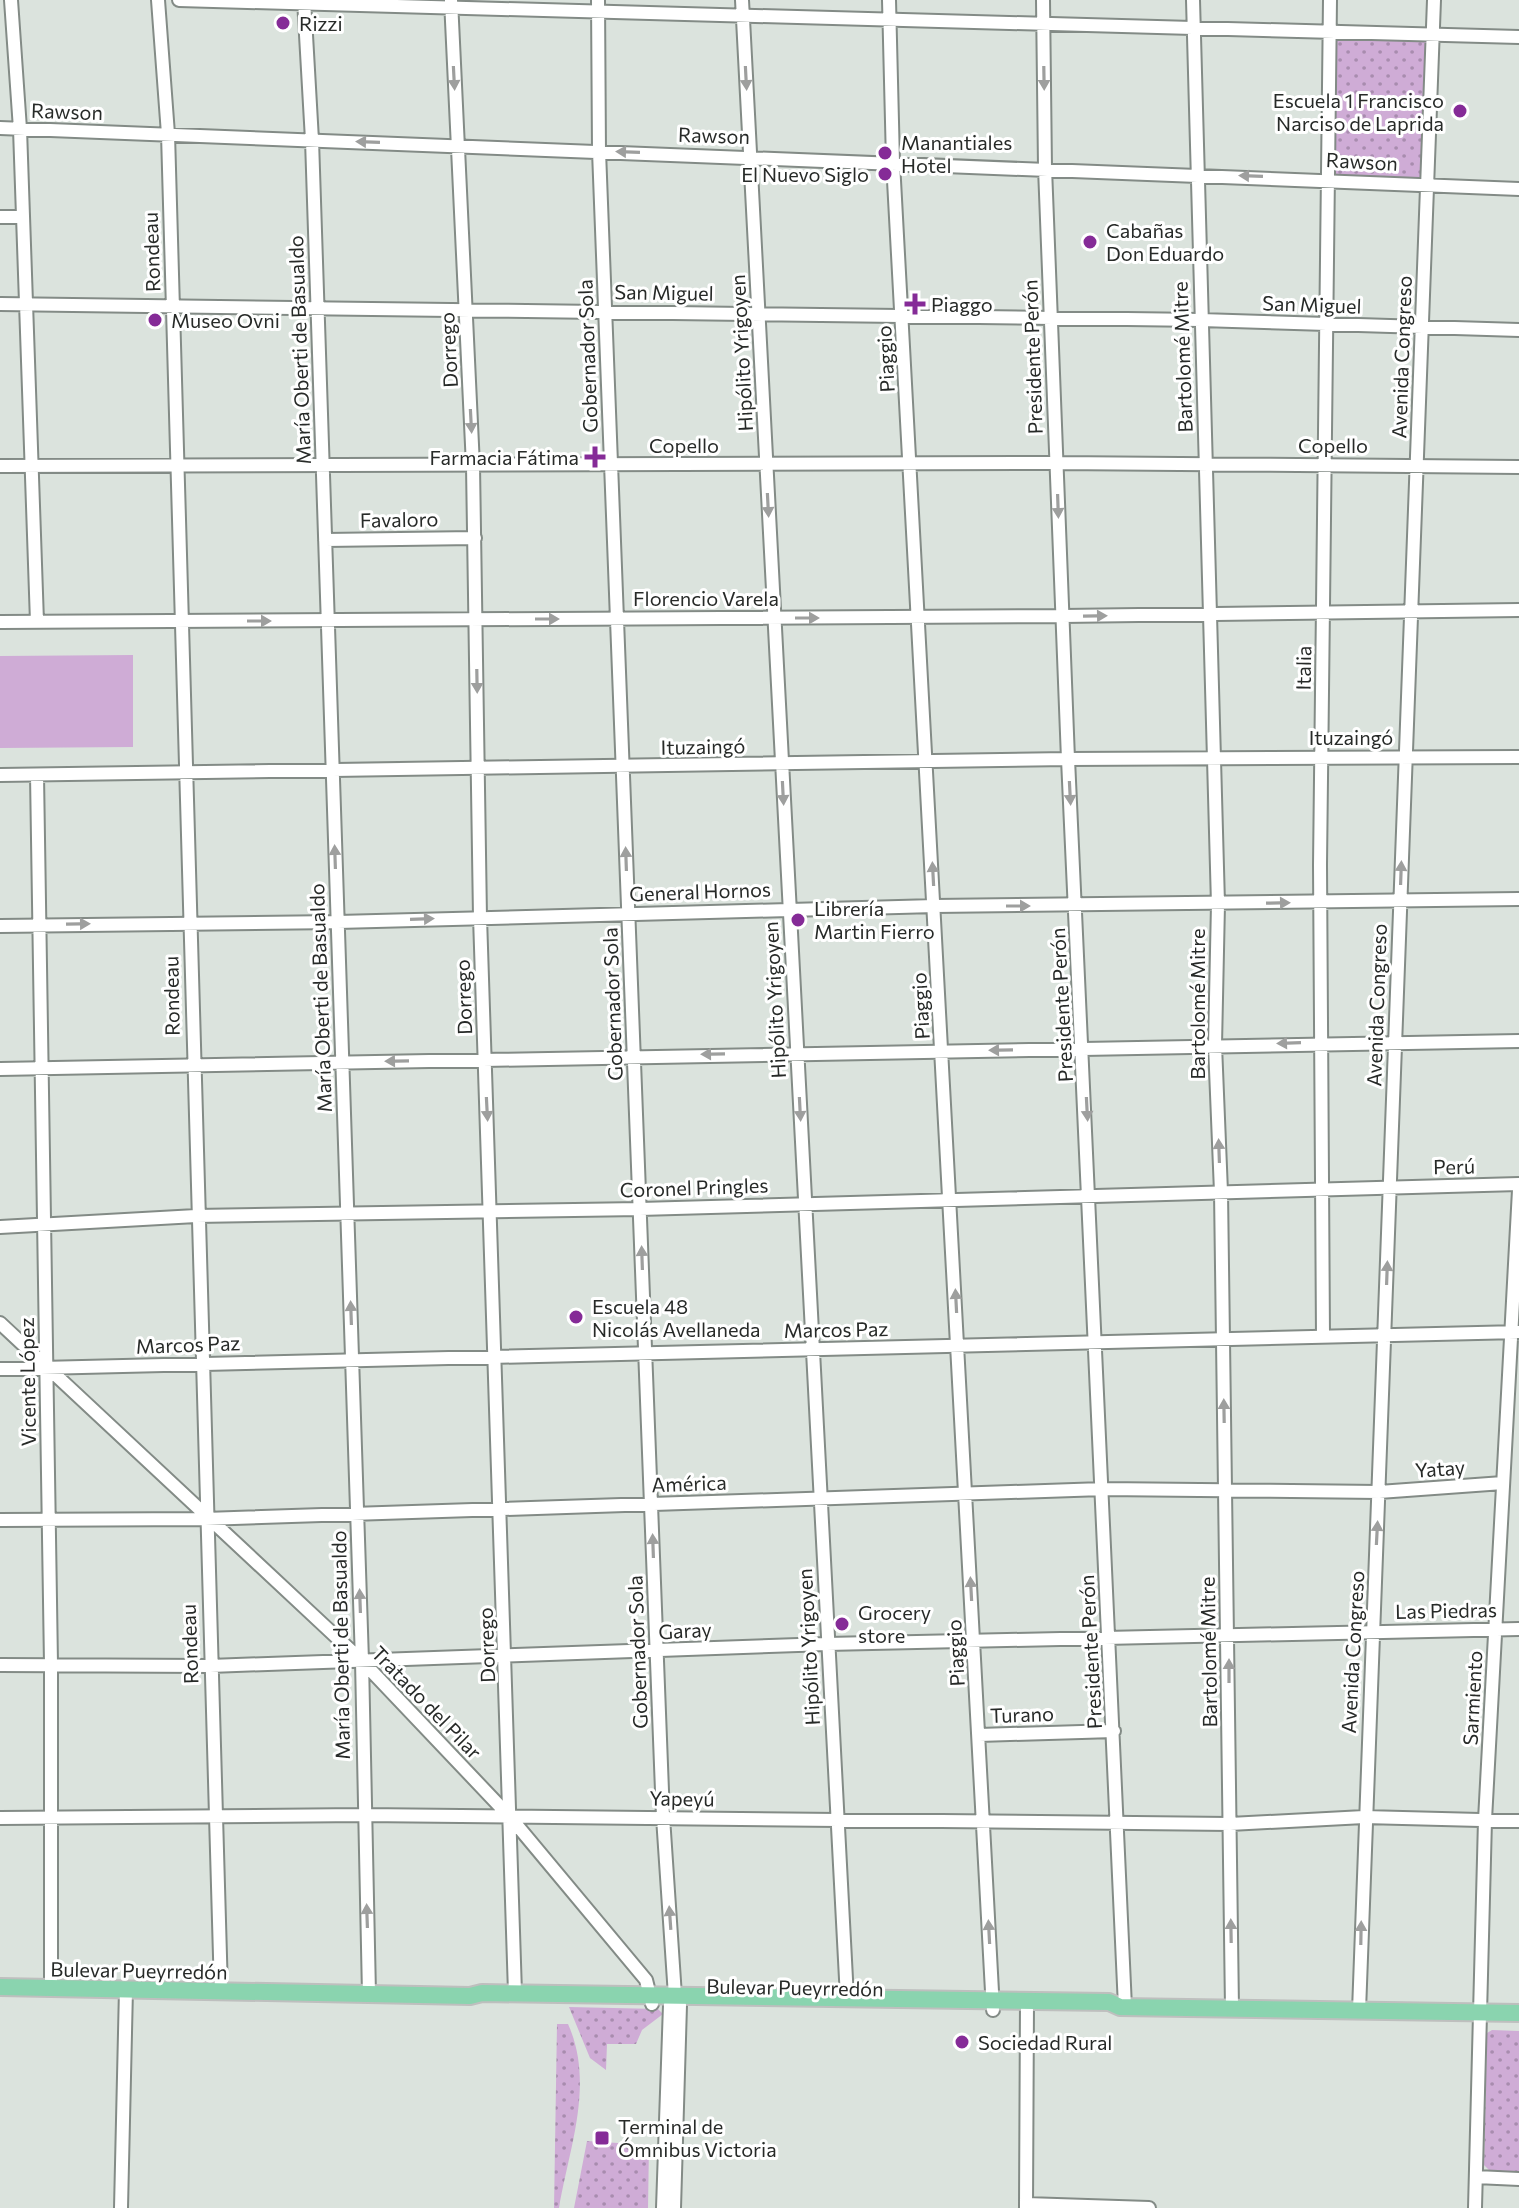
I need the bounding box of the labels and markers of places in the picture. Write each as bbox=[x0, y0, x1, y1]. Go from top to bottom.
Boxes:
place label: Rizzi bbox=[299, 11, 343, 35]
marker: Rizzi bbox=[274, 14, 292, 32]
place label: Escuela 1 Francisco Narciso de Laprida bbox=[1273, 88, 1444, 135]
marker: Escuela 1 Francisco Narciso de Laprida bbox=[1451, 102, 1469, 120]
place label: Manantiales Hotel bbox=[901, 130, 1012, 177]
marker: Manantiales Hotel bbox=[876, 144, 894, 162]
place label: El Nuevo Siglo bbox=[741, 162, 869, 186]
marker: El Nuevo Siglo bbox=[876, 165, 894, 183]
place label: Cabañas Don Eduardo bbox=[1106, 218, 1224, 265]
marker: Cabañas Don Eduardo bbox=[1081, 233, 1099, 251]
place label: Piaggo bbox=[931, 292, 993, 316]
marker: Piaggo bbox=[906, 295, 924, 313]
place label: Museo Ovni bbox=[171, 308, 280, 332]
marker: Museo Ovni bbox=[146, 311, 164, 329]
place label: Farmacia Fátima bbox=[430, 445, 579, 469]
marker: Farmacia Fátima bbox=[586, 448, 604, 466]
place label: Librería Martin Fierro bbox=[814, 896, 935, 943]
marker: Librería Martin Fierro bbox=[789, 911, 807, 929]
place label: Escuela 48 Nicolás Avellaneda bbox=[592, 1294, 761, 1341]
marker: Escuela 48 Nicolás Avellaneda bbox=[567, 1308, 585, 1326]
place label: Grocery store bbox=[858, 1600, 931, 1647]
marker: Grocery store bbox=[833, 1615, 851, 1633]
place label: Sociedad Rural bbox=[978, 2030, 1112, 2054]
marker: Sociedad Rural bbox=[953, 2033, 971, 2051]
place label: Terminal de Ómnibus Victoria bbox=[618, 2114, 777, 2161]
marker: Terminal de Ómnibus Victoria bbox=[593, 2129, 611, 2147]

